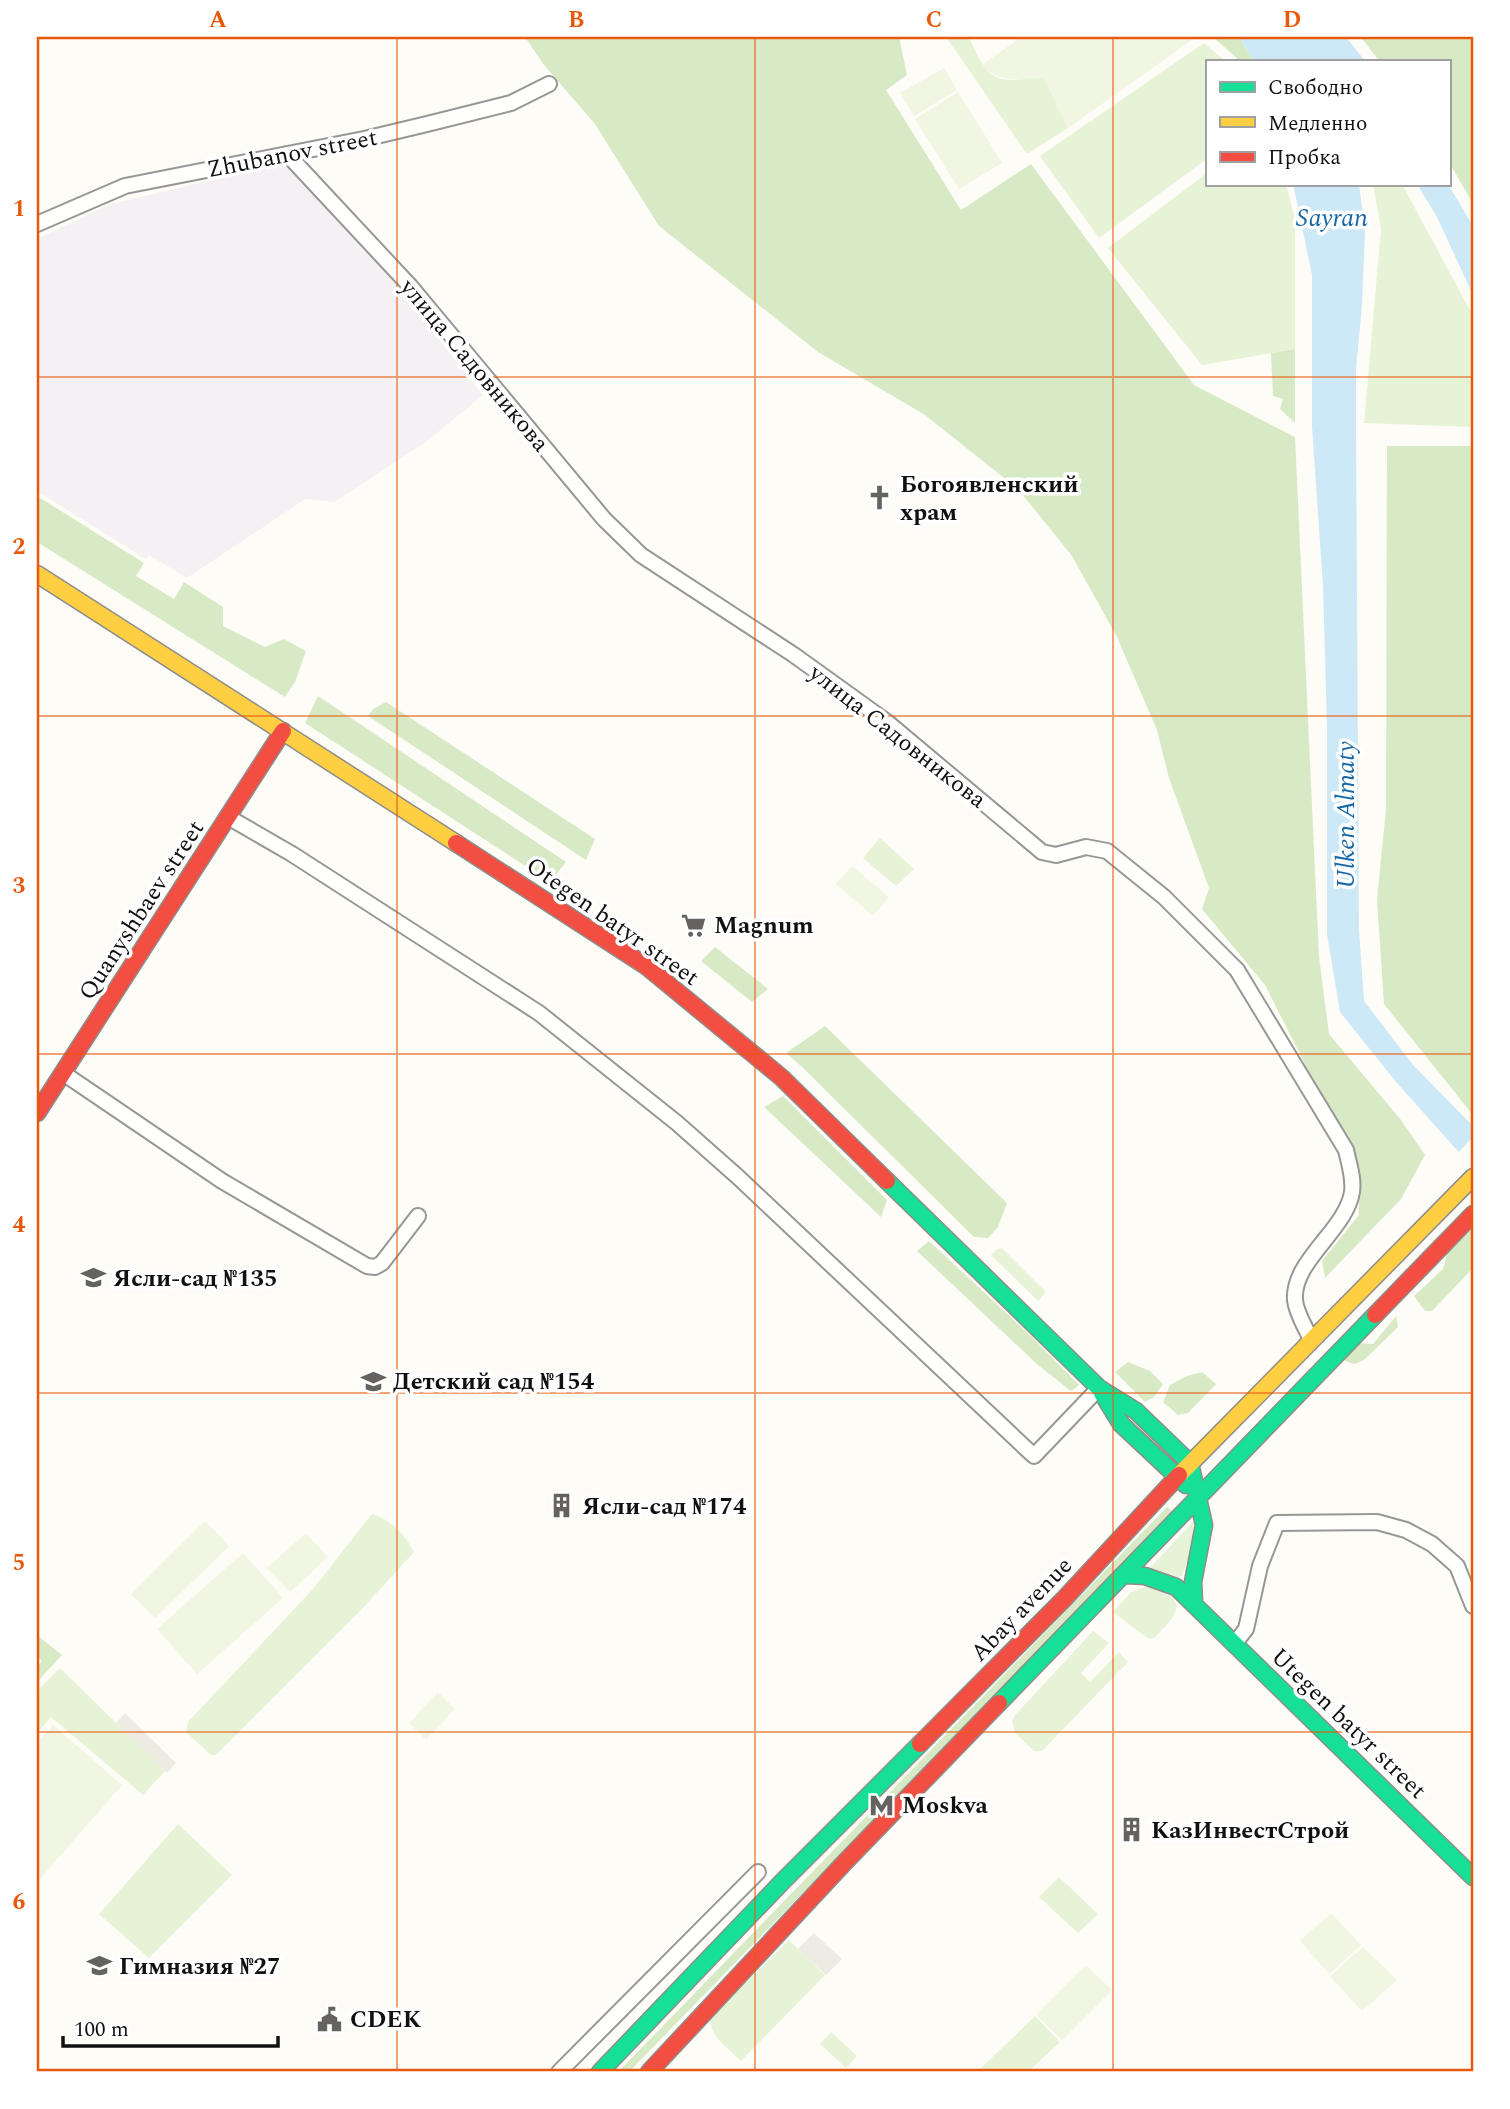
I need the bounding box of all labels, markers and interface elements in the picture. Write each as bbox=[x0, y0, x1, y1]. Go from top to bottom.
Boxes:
text: A bbox=[209, 3, 227, 38]
text: B bbox=[568, 3, 584, 38]
text: C bbox=[926, 3, 942, 38]
text: D bbox=[1283, 3, 1301, 38]
legend bbox=[1206, 60, 1450, 186]
text: Свободно bbox=[1268, 72, 1363, 104]
text: Медленно bbox=[1268, 108, 1367, 140]
street label: Zhubanov street bbox=[204, 120, 380, 188]
text: Пробка bbox=[1268, 142, 1342, 174]
text: 1 bbox=[13, 192, 25, 227]
water label: Sayran bbox=[1296, 198, 1368, 238]
street label: улица Садовникова bbox=[390, 270, 558, 460]
place label: Богоявленский храм bbox=[900, 467, 1079, 531]
church icon: Богоявленский храм bbox=[866, 484, 894, 512]
text: 2 bbox=[13, 530, 26, 565]
street label: улица Садовникова bbox=[800, 655, 994, 818]
water label: Ulken Almaty bbox=[1326, 741, 1366, 889]
street label: Quanyshbaev street bbox=[70, 813, 214, 1008]
street label: Otegen batyr street bbox=[518, 848, 707, 995]
text: 3 bbox=[13, 869, 26, 904]
place label: Magnum bbox=[714, 908, 814, 944]
supermarket icon: Magnum bbox=[680, 911, 708, 939]
text: 4 bbox=[13, 1208, 26, 1243]
place label: Ясли-сад №135 bbox=[113, 1261, 277, 1297]
school or university icon: Ясли-сад №135 bbox=[79, 1264, 107, 1292]
place label: Детский сад №154 bbox=[393, 1364, 595, 1400]
school or university icon: Детский сад №154 bbox=[359, 1367, 387, 1395]
place label: Ясли-сад №174 bbox=[582, 1489, 747, 1525]
building icon: Ясли-сад №174 bbox=[548, 1492, 576, 1520]
text: 5 bbox=[13, 1546, 25, 1581]
street label: Abay avenue bbox=[962, 1549, 1081, 1670]
street label: Utegen batyr street bbox=[1262, 1640, 1434, 1808]
place label: Moskva bbox=[902, 1788, 988, 1824]
metro station icon: Moskva bbox=[868, 1791, 896, 1819]
place label: КазИнвестСтрой bbox=[1151, 1813, 1349, 1849]
building icon: КазИнвестСтрой bbox=[1117, 1816, 1145, 1844]
text: 6 bbox=[13, 1885, 26, 1920]
place label: Гимназия №27 bbox=[119, 1949, 280, 1985]
school or university icon: Гимназия №27 bbox=[85, 1952, 113, 1980]
place label: CDEK bbox=[350, 2002, 422, 2038]
scale bar bbox=[63, 2004, 278, 2048]
public building icon: CDEK bbox=[316, 2005, 344, 2033]
text: 100 m bbox=[74, 2014, 129, 2046]

